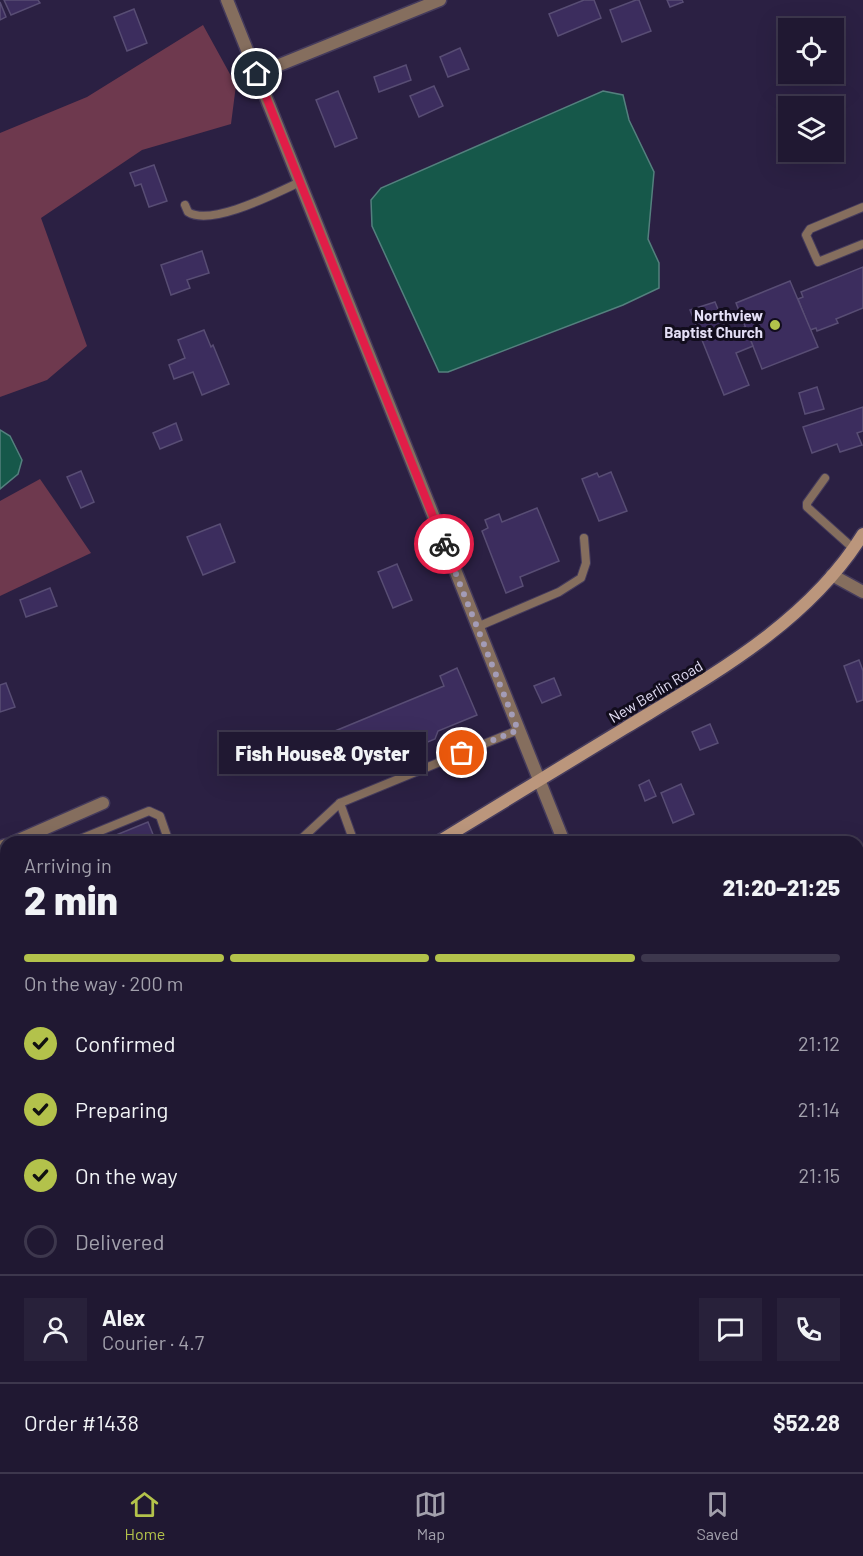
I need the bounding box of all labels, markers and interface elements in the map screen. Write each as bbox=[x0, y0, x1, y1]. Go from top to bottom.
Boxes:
map controls bbox=[778, 18, 844, 162]
button: locate bbox=[778, 18, 844, 84]
pin bbox=[231, 48, 282, 99]
icon: home bbox=[240, 57, 273, 90]
button: layers bbox=[778, 96, 844, 162]
place label: Northview Baptist Church bbox=[664, 306, 763, 341]
marker: Northview Baptist Church bbox=[768, 318, 782, 332]
courier bbox=[414, 514, 474, 574]
icon: bike bbox=[428, 528, 461, 561]
street label: New Berlin Road bbox=[605, 656, 706, 726]
pin bbox=[436, 727, 487, 778]
callout: Fish House& Oyster bbox=[219, 732, 426, 774]
icon: bag bbox=[445, 736, 478, 769]
text: Fish House& Oyster bbox=[235, 741, 410, 765]
text: Arriving in bbox=[24, 853, 112, 877]
text: 21:20–21:25 bbox=[723, 874, 840, 900]
text: 2 min bbox=[24, 876, 118, 923]
text: On the way · 200 m bbox=[24, 971, 183, 995]
icon: check bbox=[24, 1027, 57, 1060]
text: Confirmed bbox=[75, 1030, 175, 1056]
text: 21:12 bbox=[798, 1031, 840, 1055]
icon: check bbox=[24, 1093, 57, 1126]
text: Preparing bbox=[75, 1096, 168, 1122]
text: 21:14 bbox=[798, 1097, 840, 1121]
icon: check bbox=[24, 1159, 57, 1192]
text: On the way bbox=[75, 1162, 178, 1188]
text: 21:15 bbox=[799, 1163, 840, 1187]
text: Delivered bbox=[75, 1228, 164, 1254]
button: person bbox=[24, 1298, 87, 1361]
button: chat bbox=[699, 1298, 762, 1361]
button: phone bbox=[777, 1298, 840, 1361]
text: Alex bbox=[102, 1304, 145, 1330]
text: Courier · 4.7 bbox=[102, 1330, 204, 1354]
text: Order #1438 bbox=[24, 1409, 139, 1435]
text: $52.28 bbox=[773, 1409, 840, 1435]
tab: Home bbox=[125, 1488, 165, 1543]
tab: Map bbox=[414, 1488, 447, 1543]
tab: Saved bbox=[696, 1488, 738, 1543]

